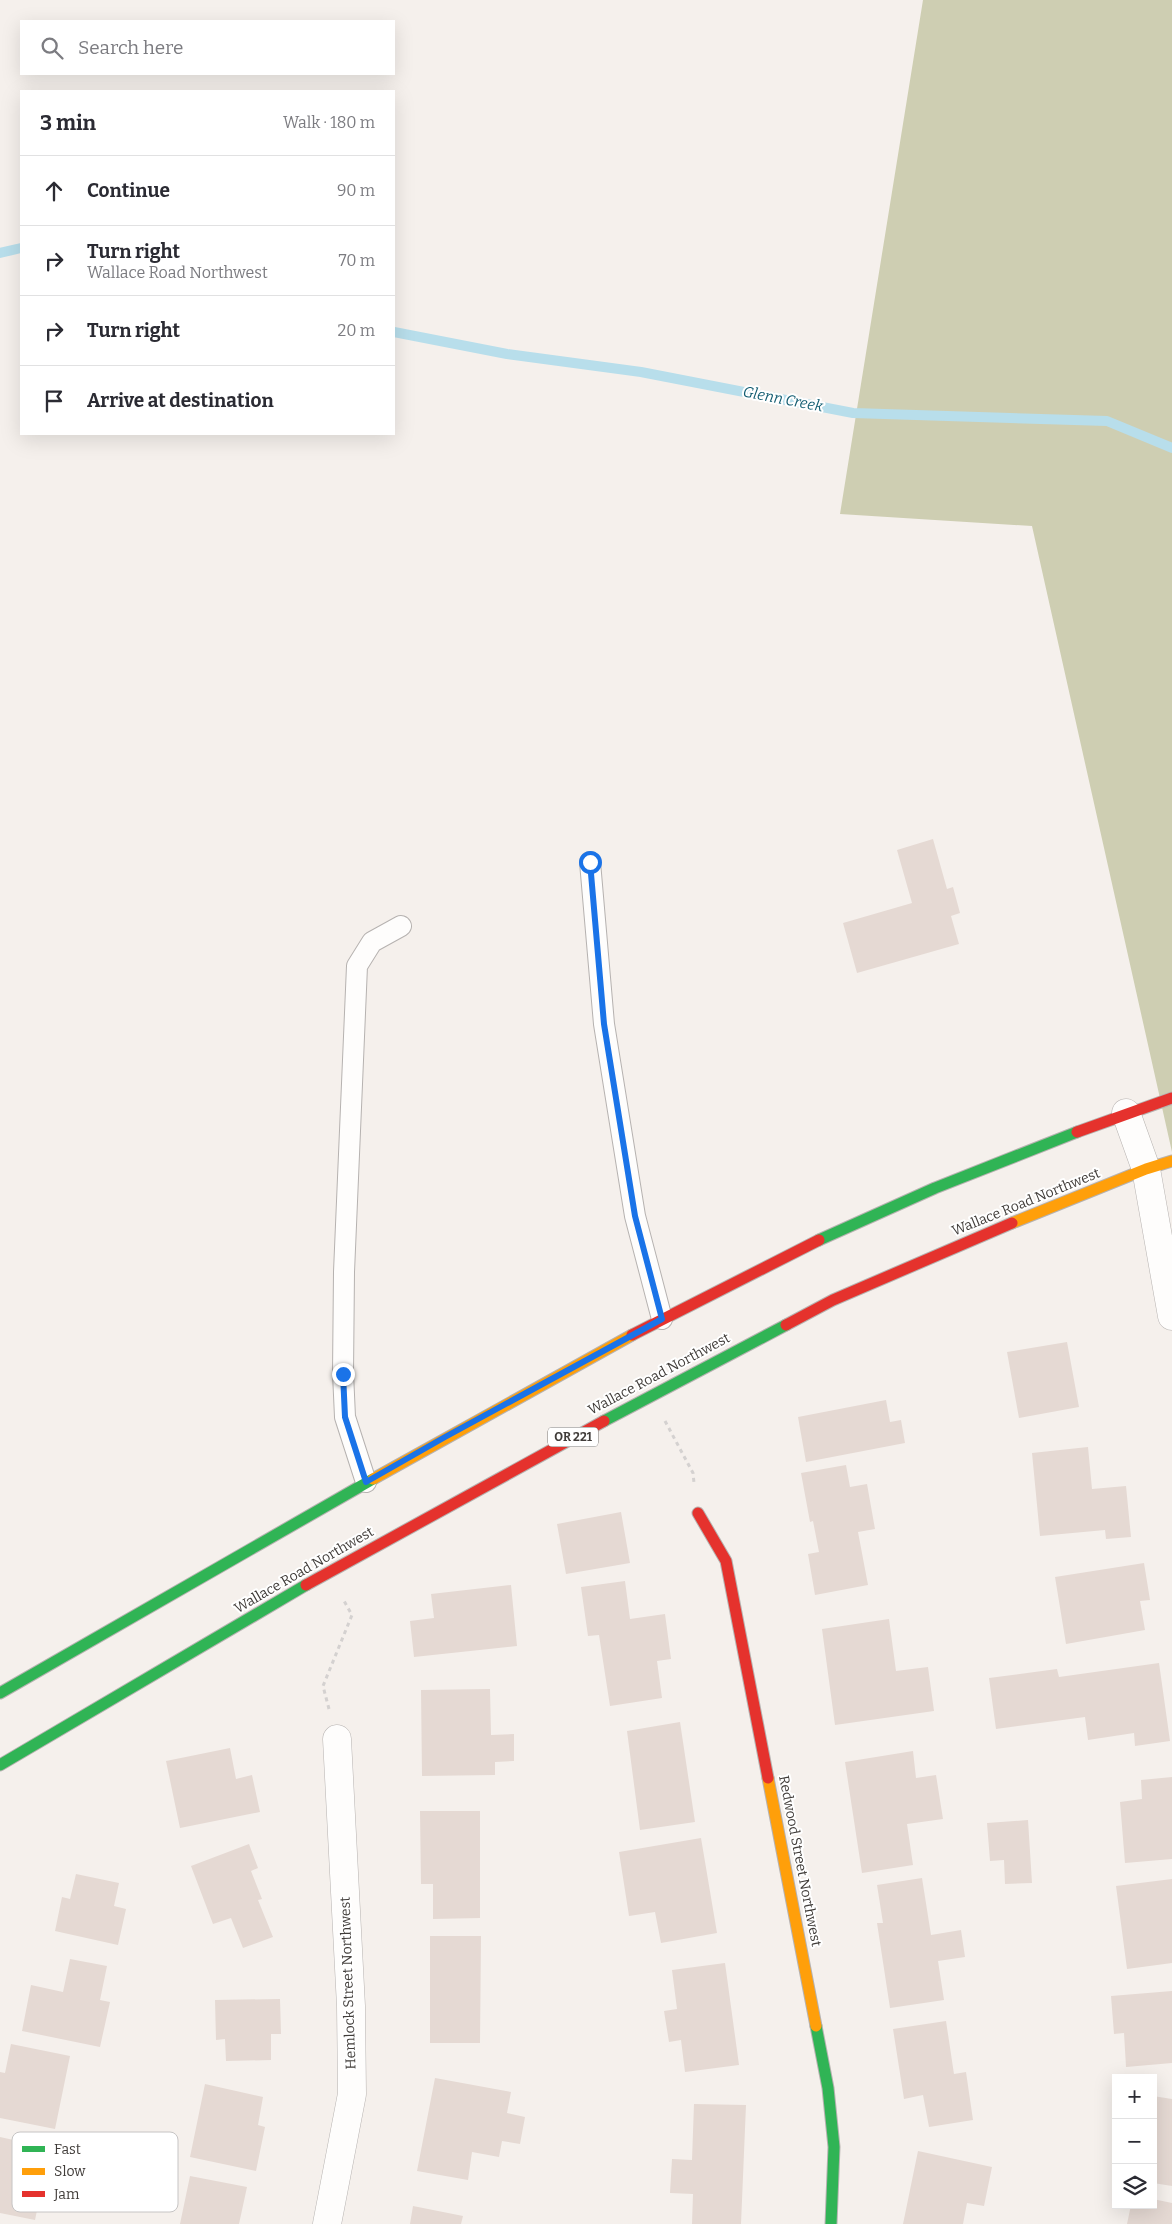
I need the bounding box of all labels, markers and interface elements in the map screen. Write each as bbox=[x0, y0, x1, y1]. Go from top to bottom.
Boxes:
search box bbox=[20, 20, 395, 75]
icon: search bbox=[38, 34, 66, 62]
text: Search here bbox=[78, 36, 183, 59]
text: 3 min bbox=[40, 110, 96, 136]
text: Walk · 180 m bbox=[283, 113, 375, 132]
icon: ahead bbox=[40, 177, 68, 205]
text: Continue bbox=[87, 179, 170, 202]
text: 90 m bbox=[337, 181, 375, 200]
text: Turn right bbox=[87, 240, 180, 263]
icon: right bbox=[40, 247, 68, 275]
text: 70 m bbox=[339, 251, 375, 270]
text: Wallace Road Northwest bbox=[87, 263, 268, 282]
icon: right bbox=[40, 317, 68, 345]
text: Turn right bbox=[87, 319, 180, 342]
text: 20 m bbox=[338, 321, 375, 340]
water label: Glenn Creek bbox=[741, 382, 825, 416]
icon: arrive bbox=[40, 387, 68, 415]
text: Arrive at destination bbox=[87, 389, 274, 412]
route start bbox=[579, 851, 602, 874]
street label: Wallace Road Northwest bbox=[949, 1164, 1103, 1240]
street label: Wallace Road Northwest bbox=[585, 1329, 733, 1419]
route end bbox=[332, 1363, 355, 1386]
road number: OR 221 bbox=[548, 1428, 598, 1446]
street label: Wallace Road Northwest bbox=[231, 1523, 377, 1617]
street label: Redwood Street Northwest bbox=[775, 1774, 825, 1948]
street label: Hemlock Street Northwest bbox=[336, 1896, 360, 2070]
map controls bbox=[1112, 2074, 1157, 2209]
button: + bbox=[1112, 2074, 1157, 2119]
button: − bbox=[1112, 2119, 1157, 2164]
legend bbox=[12, 2132, 178, 2212]
text: Fast bbox=[54, 2141, 81, 2158]
text: Slow bbox=[54, 2163, 86, 2180]
button: layers bbox=[1112, 2164, 1157, 2209]
text: Jam bbox=[53, 2186, 80, 2203]

